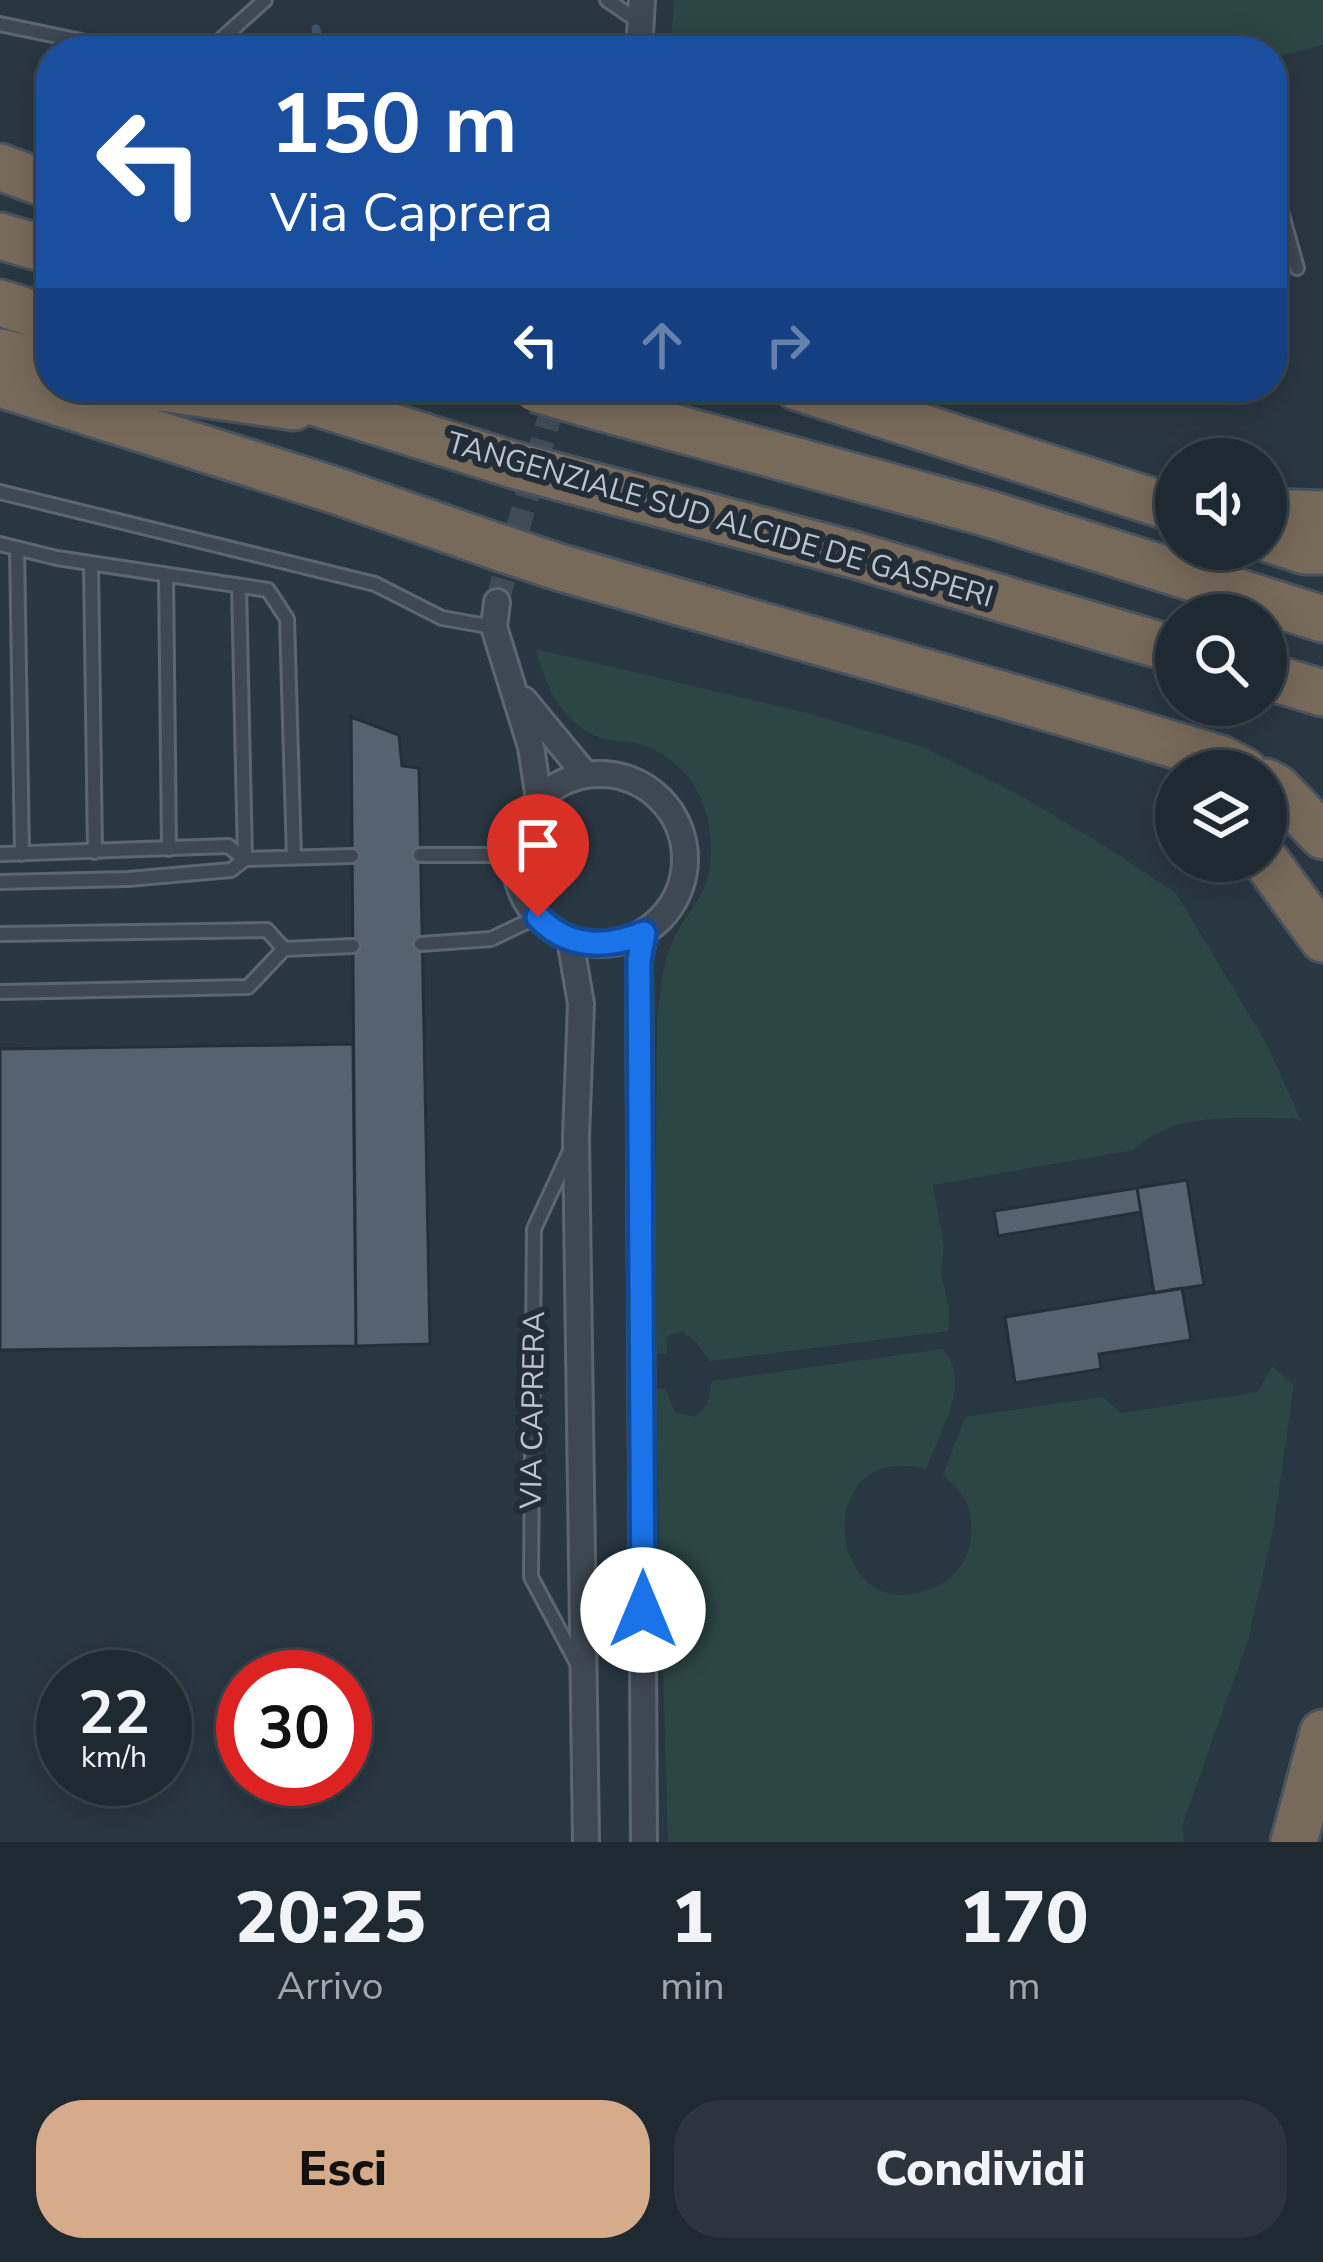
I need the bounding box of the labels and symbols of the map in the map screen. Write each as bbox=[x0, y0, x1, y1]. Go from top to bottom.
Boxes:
street label: TANGENZIALE SUD ALCIDE DE GASPERI bbox=[442, 422, 998, 618]
pin bbox=[487, 794, 589, 917]
street label: VIA CAPRERA bbox=[511, 1311, 555, 1510]
position arrow bbox=[580, 1547, 706, 1673]
speed limit sign: 30 bbox=[216, 1650, 372, 1806]

